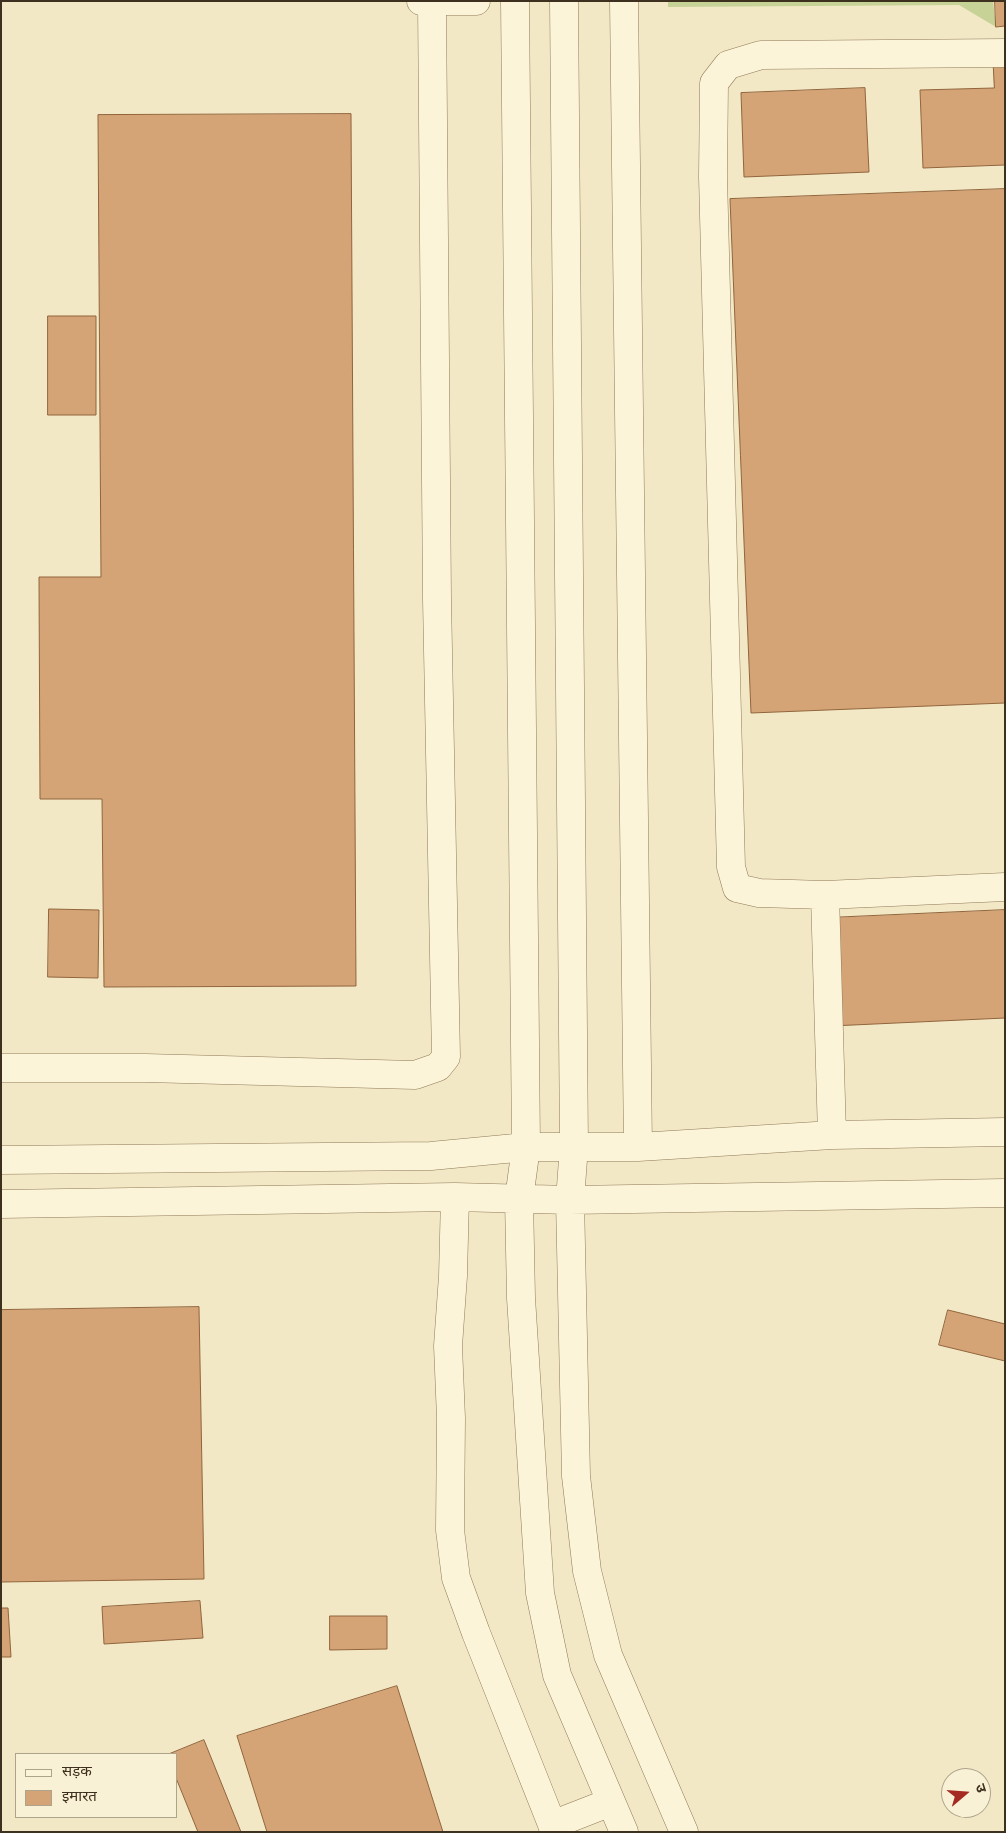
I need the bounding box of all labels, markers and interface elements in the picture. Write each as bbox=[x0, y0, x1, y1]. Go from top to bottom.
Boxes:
legend bbox=[15, 1753, 178, 1818]
text: सड़क bbox=[62, 1763, 92, 1782]
north arrow bbox=[941, 1768, 991, 1818]
text: उ bbox=[969, 1782, 990, 1795]
text: इमारत bbox=[62, 1788, 97, 1807]

